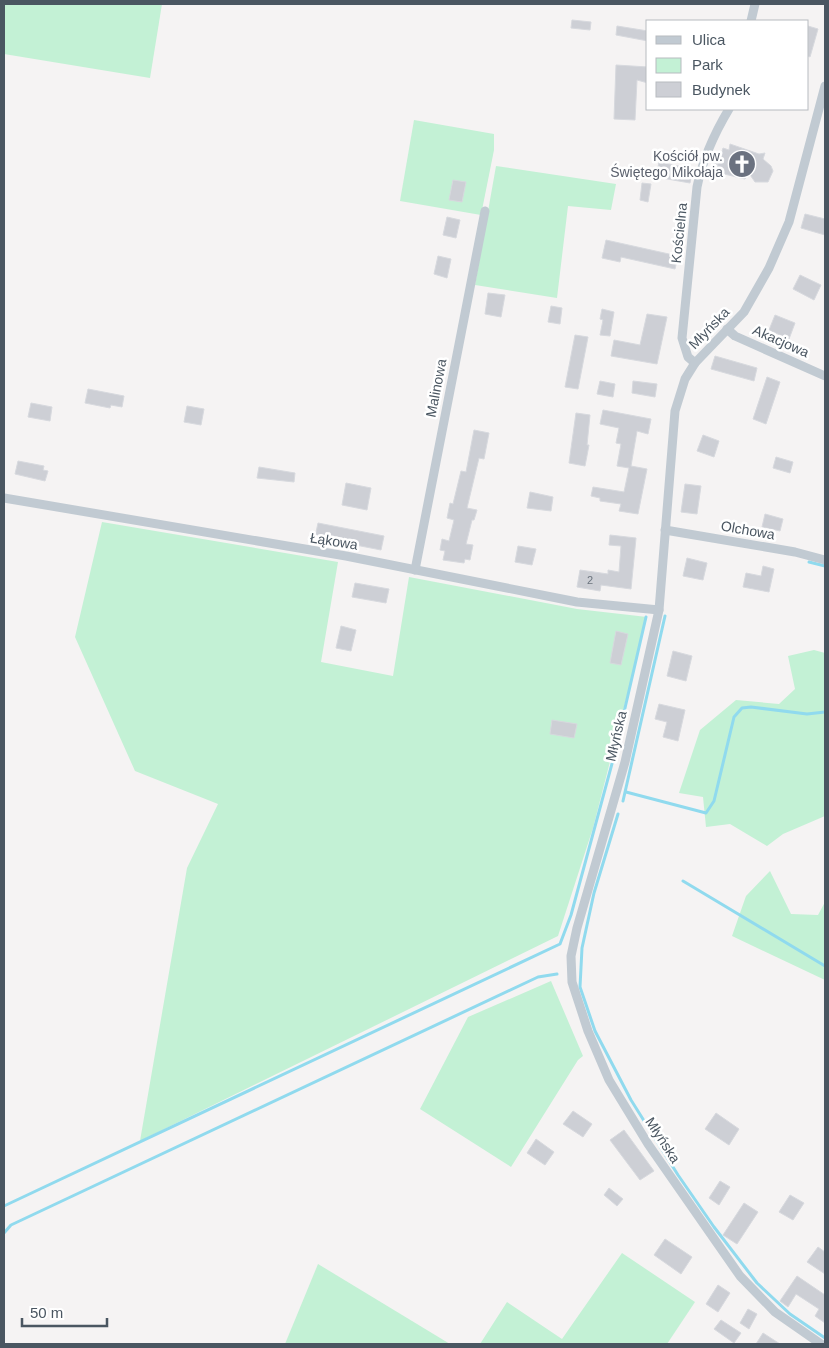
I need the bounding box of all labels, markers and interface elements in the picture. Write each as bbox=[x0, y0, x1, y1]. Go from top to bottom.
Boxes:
legend bbox=[646, 20, 809, 110]
text: Ulica bbox=[692, 31, 726, 48]
text: Park bbox=[692, 56, 723, 73]
text: Budynek bbox=[692, 81, 751, 98]
place label: Kościół pw. Świętego Mikołaja bbox=[610, 148, 723, 180]
church icon: Kościół pw. Świętego Mikołaja bbox=[727, 149, 757, 179]
street label: Kościelna bbox=[668, 202, 690, 264]
street label: Młyńska bbox=[685, 304, 733, 352]
street label: Akacjowa bbox=[750, 322, 812, 361]
street label: Malinowa bbox=[423, 357, 450, 419]
street label: Olchowa bbox=[720, 517, 776, 543]
street label: Łąkowa bbox=[309, 529, 359, 553]
house number: 2 bbox=[587, 574, 593, 586]
street label: Młyńska bbox=[602, 709, 630, 763]
street label: Młyńska bbox=[642, 1114, 684, 1166]
scale bar bbox=[22, 1296, 108, 1328]
text: 50 m bbox=[30, 1304, 63, 1321]

